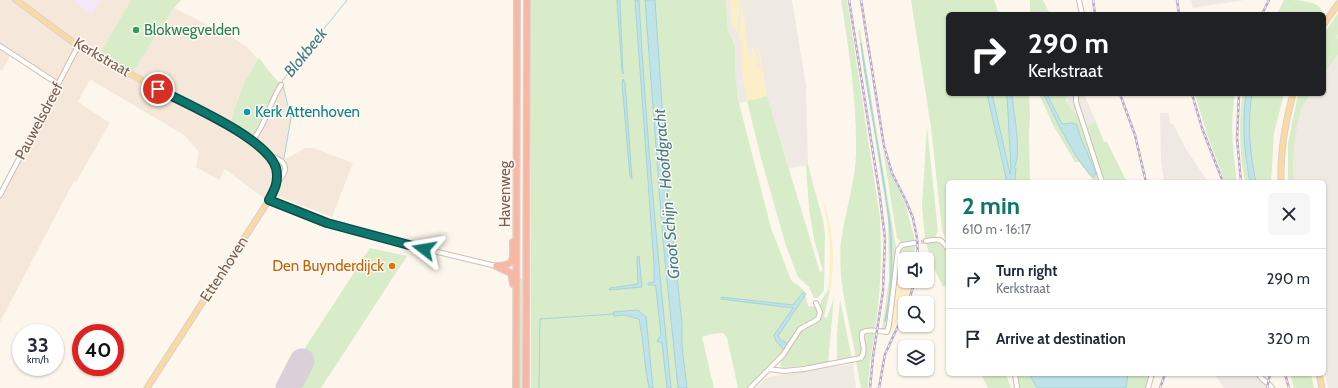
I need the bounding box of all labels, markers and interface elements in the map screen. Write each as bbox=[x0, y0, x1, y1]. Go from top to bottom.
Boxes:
place label: Blokwegvelden bbox=[144, 21, 240, 39]
water label: Blokbeek bbox=[280, 23, 332, 81]
marker: Blokwegvelden bbox=[131, 25, 141, 35]
text: 290 m bbox=[1028, 26, 1109, 60]
icon: right bbox=[962, 28, 1014, 80]
street label: Kerkstraat bbox=[71, 34, 133, 80]
text: Kerkstraat bbox=[1028, 60, 1103, 82]
pin bbox=[141, 72, 175, 106]
icon: arrive bbox=[147, 78, 169, 100]
street label: Pauwelsdreef bbox=[11, 79, 67, 163]
place label: Kerk Attenhoven bbox=[255, 103, 360, 121]
marker: Kerk Attenhoven bbox=[242, 107, 252, 117]
water label: Groot Schijn - Hoofdgracht bbox=[649, 107, 683, 280]
street label: Havenweg bbox=[496, 160, 514, 227]
text: 2 min bbox=[962, 191, 1020, 220]
button: close bbox=[1268, 193, 1310, 235]
text: 610 m · 16:17 bbox=[962, 221, 1031, 237]
position arrow bbox=[403, 228, 445, 270]
street label: Ettenhoven bbox=[196, 233, 252, 305]
map controls bbox=[898, 252, 934, 376]
button: sound bbox=[898, 252, 934, 288]
place label: Den Buynderdijck bbox=[272, 257, 384, 275]
marker: Den Buynderdijck bbox=[387, 261, 397, 271]
text: Turn right bbox=[996, 262, 1057, 280]
icon: right bbox=[962, 268, 984, 290]
text: 290 m bbox=[1267, 270, 1310, 288]
text: Kerkstraat bbox=[996, 280, 1050, 296]
button: search bbox=[898, 296, 934, 332]
speed limit sign: 40 bbox=[72, 324, 124, 376]
icon: arrive bbox=[962, 328, 984, 350]
text: Arrive at destination bbox=[996, 330, 1126, 348]
text: 320 m bbox=[1267, 330, 1310, 348]
text: 33 bbox=[27, 333, 49, 357]
button: layers bbox=[898, 340, 934, 376]
text: km/h bbox=[27, 353, 49, 366]

